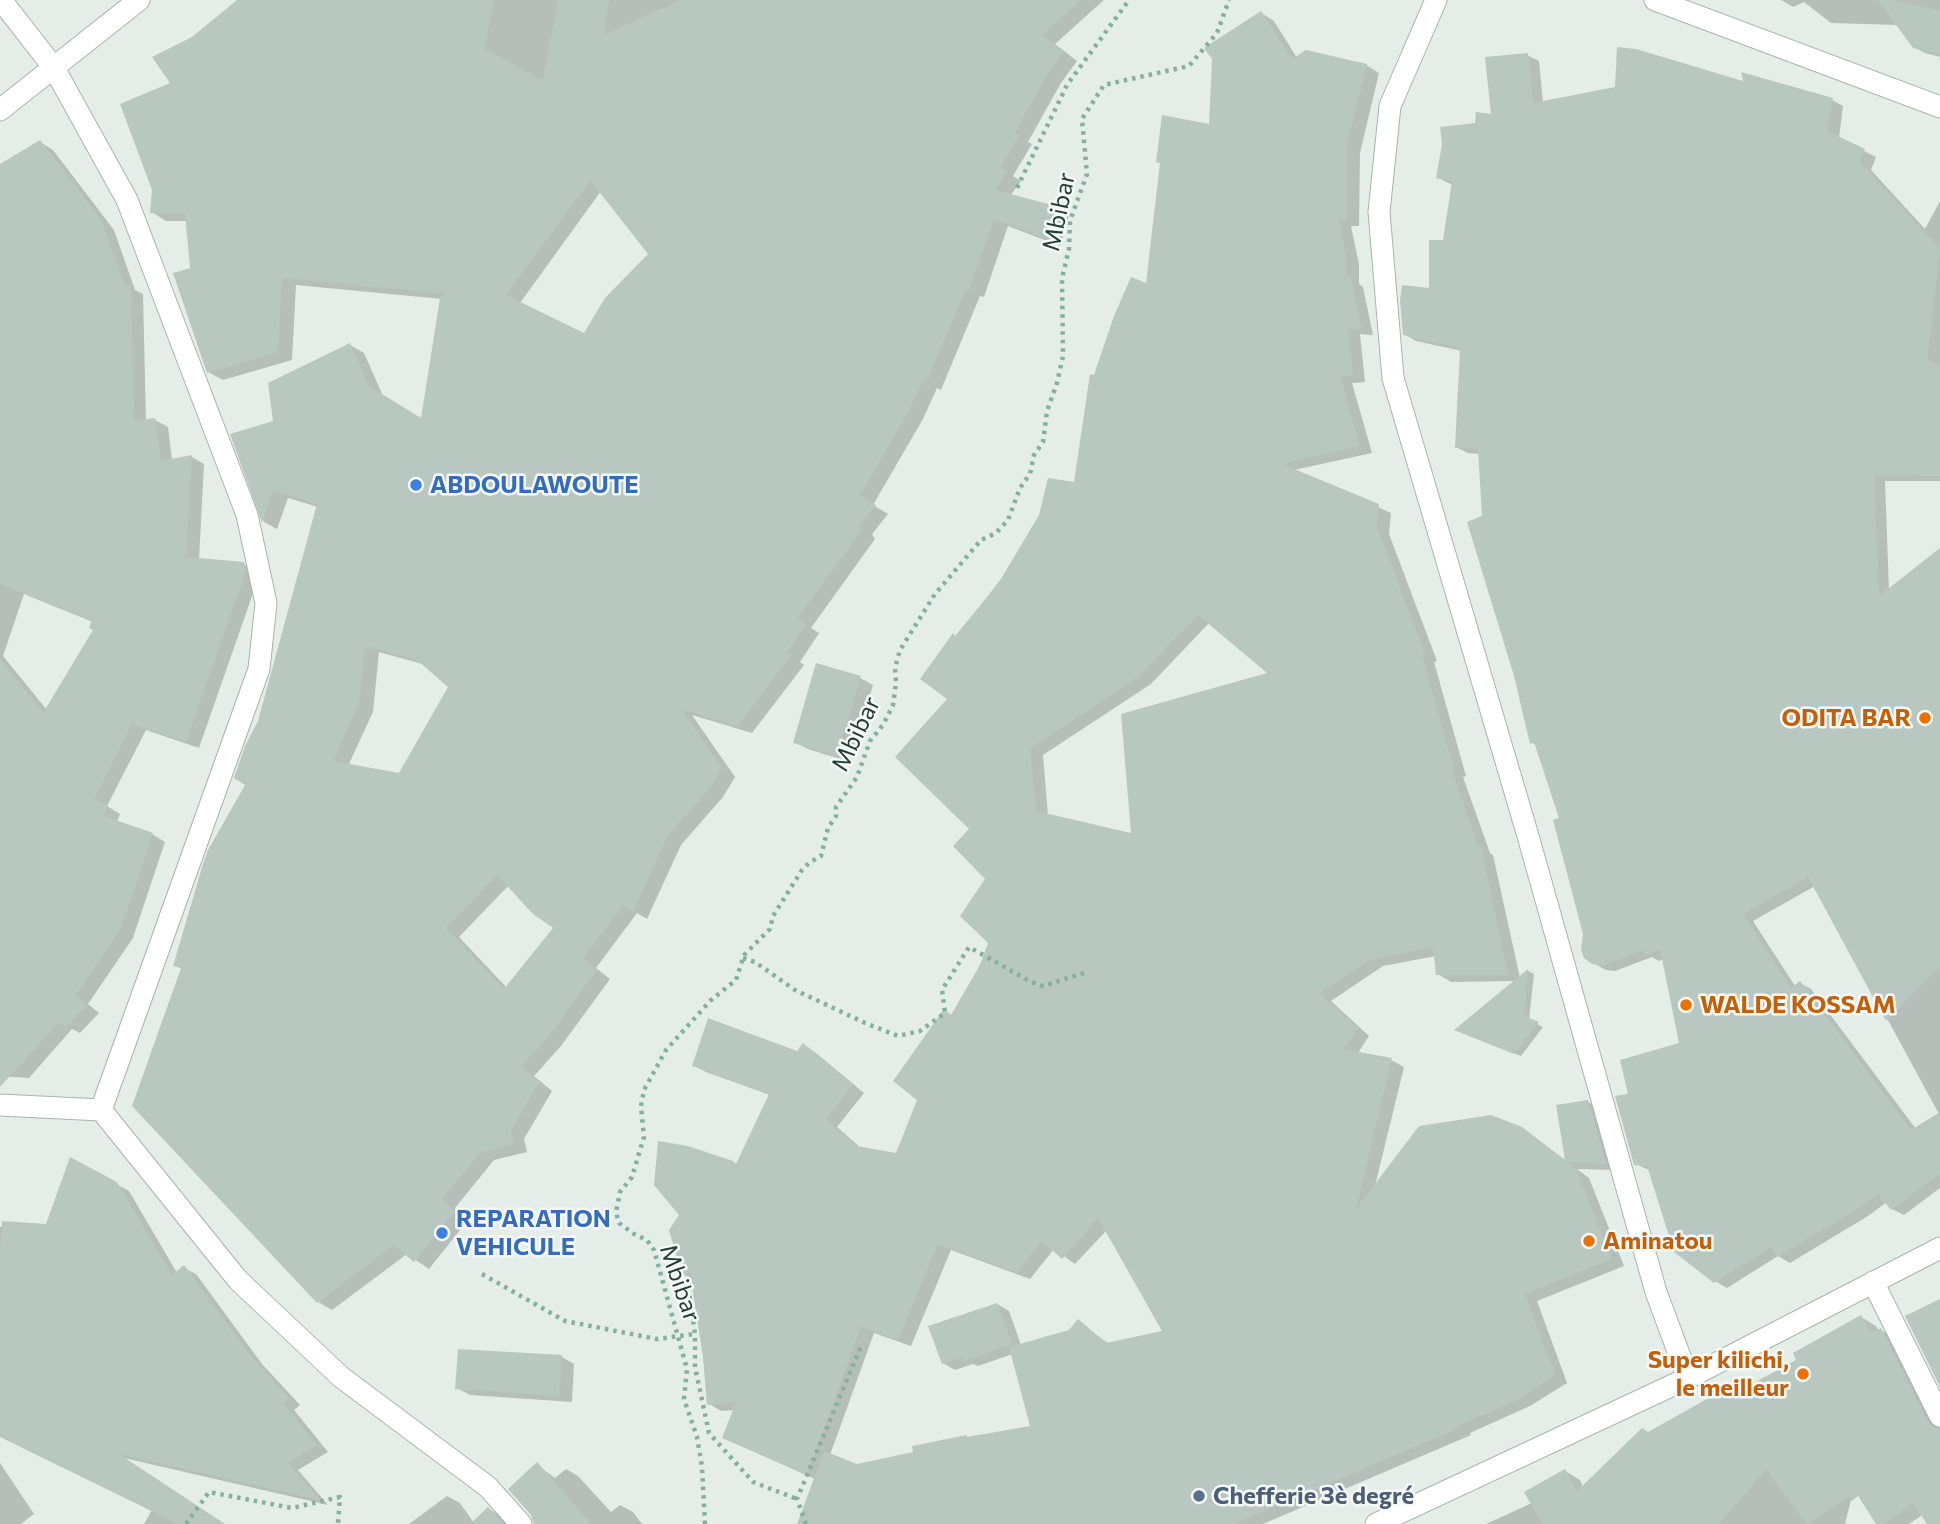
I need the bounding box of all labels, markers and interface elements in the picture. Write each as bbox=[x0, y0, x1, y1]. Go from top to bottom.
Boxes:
street label: Mbibar bbox=[1037, 170, 1081, 254]
place label: ABDOULAWOUTE bbox=[430, 471, 639, 499]
marker: ABDOULAWOUTE bbox=[408, 477, 424, 493]
street label: Mbibar bbox=[826, 692, 886, 776]
place label: ODITA BAR bbox=[1781, 704, 1911, 732]
marker: ODITA BAR bbox=[1917, 710, 1933, 726]
place label: WALDE KOSSAM bbox=[1700, 991, 1896, 1019]
marker: WALDE KOSSAM bbox=[1678, 997, 1694, 1013]
place label: REPARATION VEHICULE bbox=[456, 1205, 611, 1261]
marker: REPARATION VEHICULE bbox=[434, 1225, 450, 1241]
place label: Aminatou bbox=[1603, 1227, 1712, 1255]
marker: Aminatou bbox=[1581, 1233, 1597, 1249]
street label: Mbibar bbox=[653, 1241, 707, 1325]
place label: Super kilichi, le meilleur bbox=[1648, 1346, 1789, 1402]
marker: Super kilichi, le meilleur bbox=[1795, 1366, 1811, 1382]
place label: Chefferie 3è degré bbox=[1213, 1482, 1414, 1510]
marker: Chefferie 3è degré bbox=[1191, 1488, 1207, 1504]

